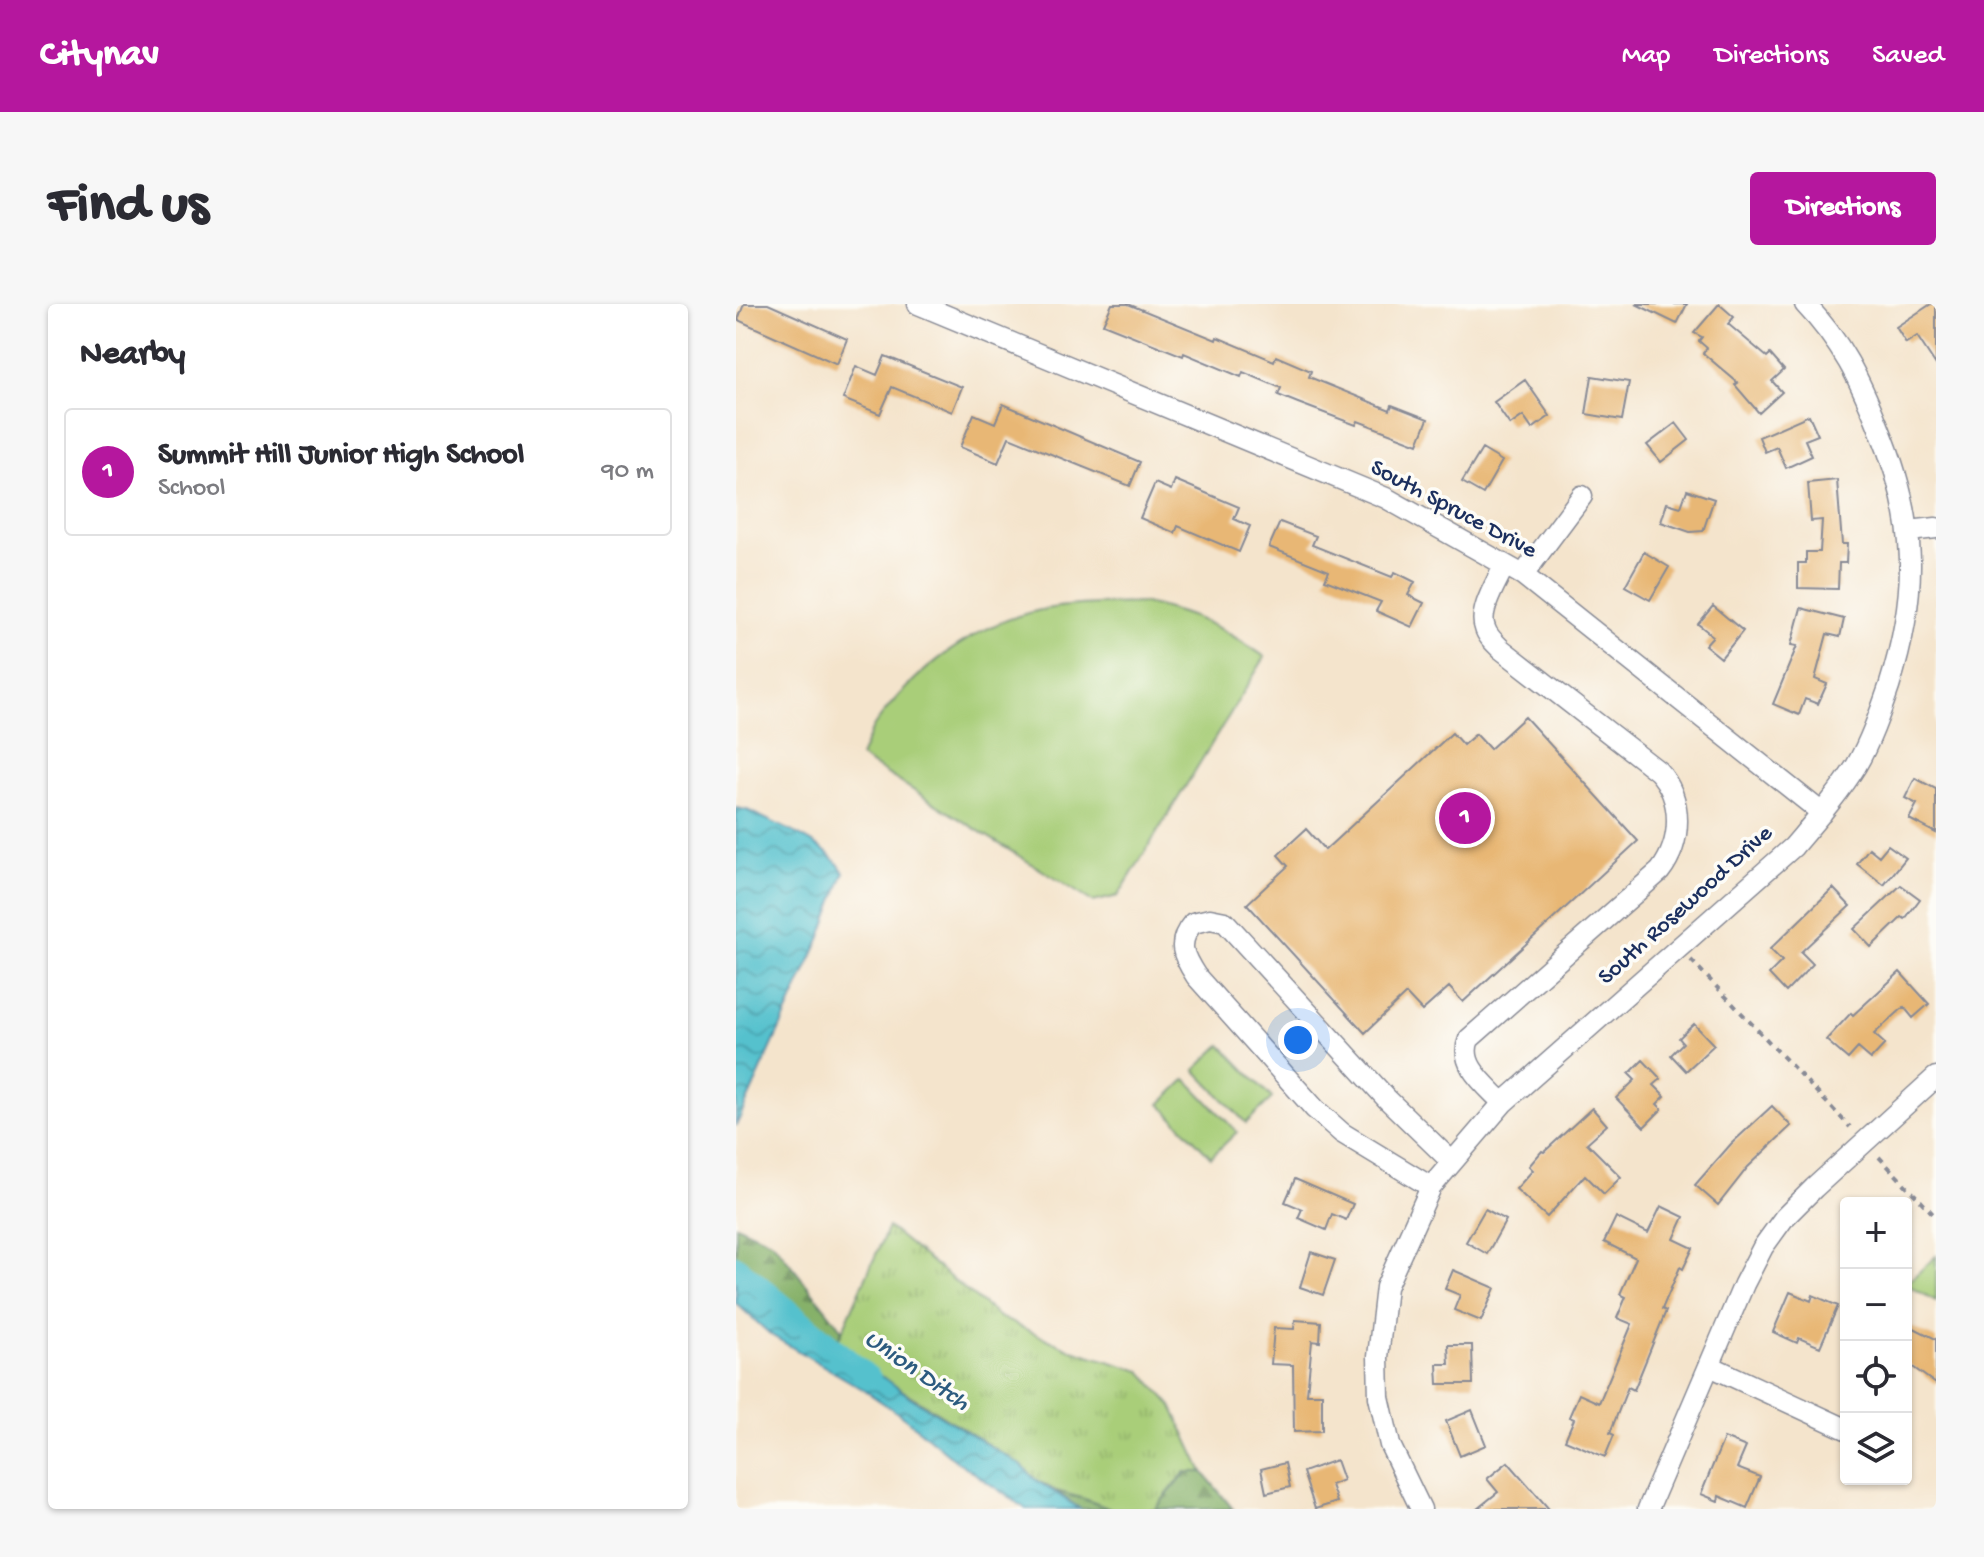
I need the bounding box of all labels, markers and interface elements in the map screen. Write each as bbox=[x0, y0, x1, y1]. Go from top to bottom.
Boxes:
text: Citynav bbox=[40, 34, 159, 78]
text: Map bbox=[1622, 40, 1670, 73]
text: Directions bbox=[1714, 40, 1828, 73]
text: Saved bbox=[1872, 40, 1944, 73]
button: Directions bbox=[1750, 172, 1936, 245]
text: Find us bbox=[48, 175, 208, 241]
text: Nearby bbox=[80, 336, 185, 376]
text: Summit Hill Junior High School bbox=[158, 439, 524, 474]
street label: South Spruce Drive bbox=[1365, 454, 1542, 566]
text: 1 bbox=[103, 457, 113, 488]
text: 90 m bbox=[602, 457, 654, 488]
text: School bbox=[158, 474, 226, 505]
pin: 1 bbox=[1439, 788, 1491, 848]
street label: South Rosewood Drive bbox=[1593, 820, 1780, 992]
your location bbox=[1278, 1020, 1318, 1060]
map controls bbox=[1840, 1197, 1912, 1485]
button: + bbox=[1840, 1197, 1912, 1269]
button: − bbox=[1840, 1269, 1912, 1341]
water label: Union Ditch bbox=[858, 1325, 975, 1420]
button: locate bbox=[1840, 1341, 1912, 1413]
button: layers bbox=[1840, 1413, 1912, 1485]

